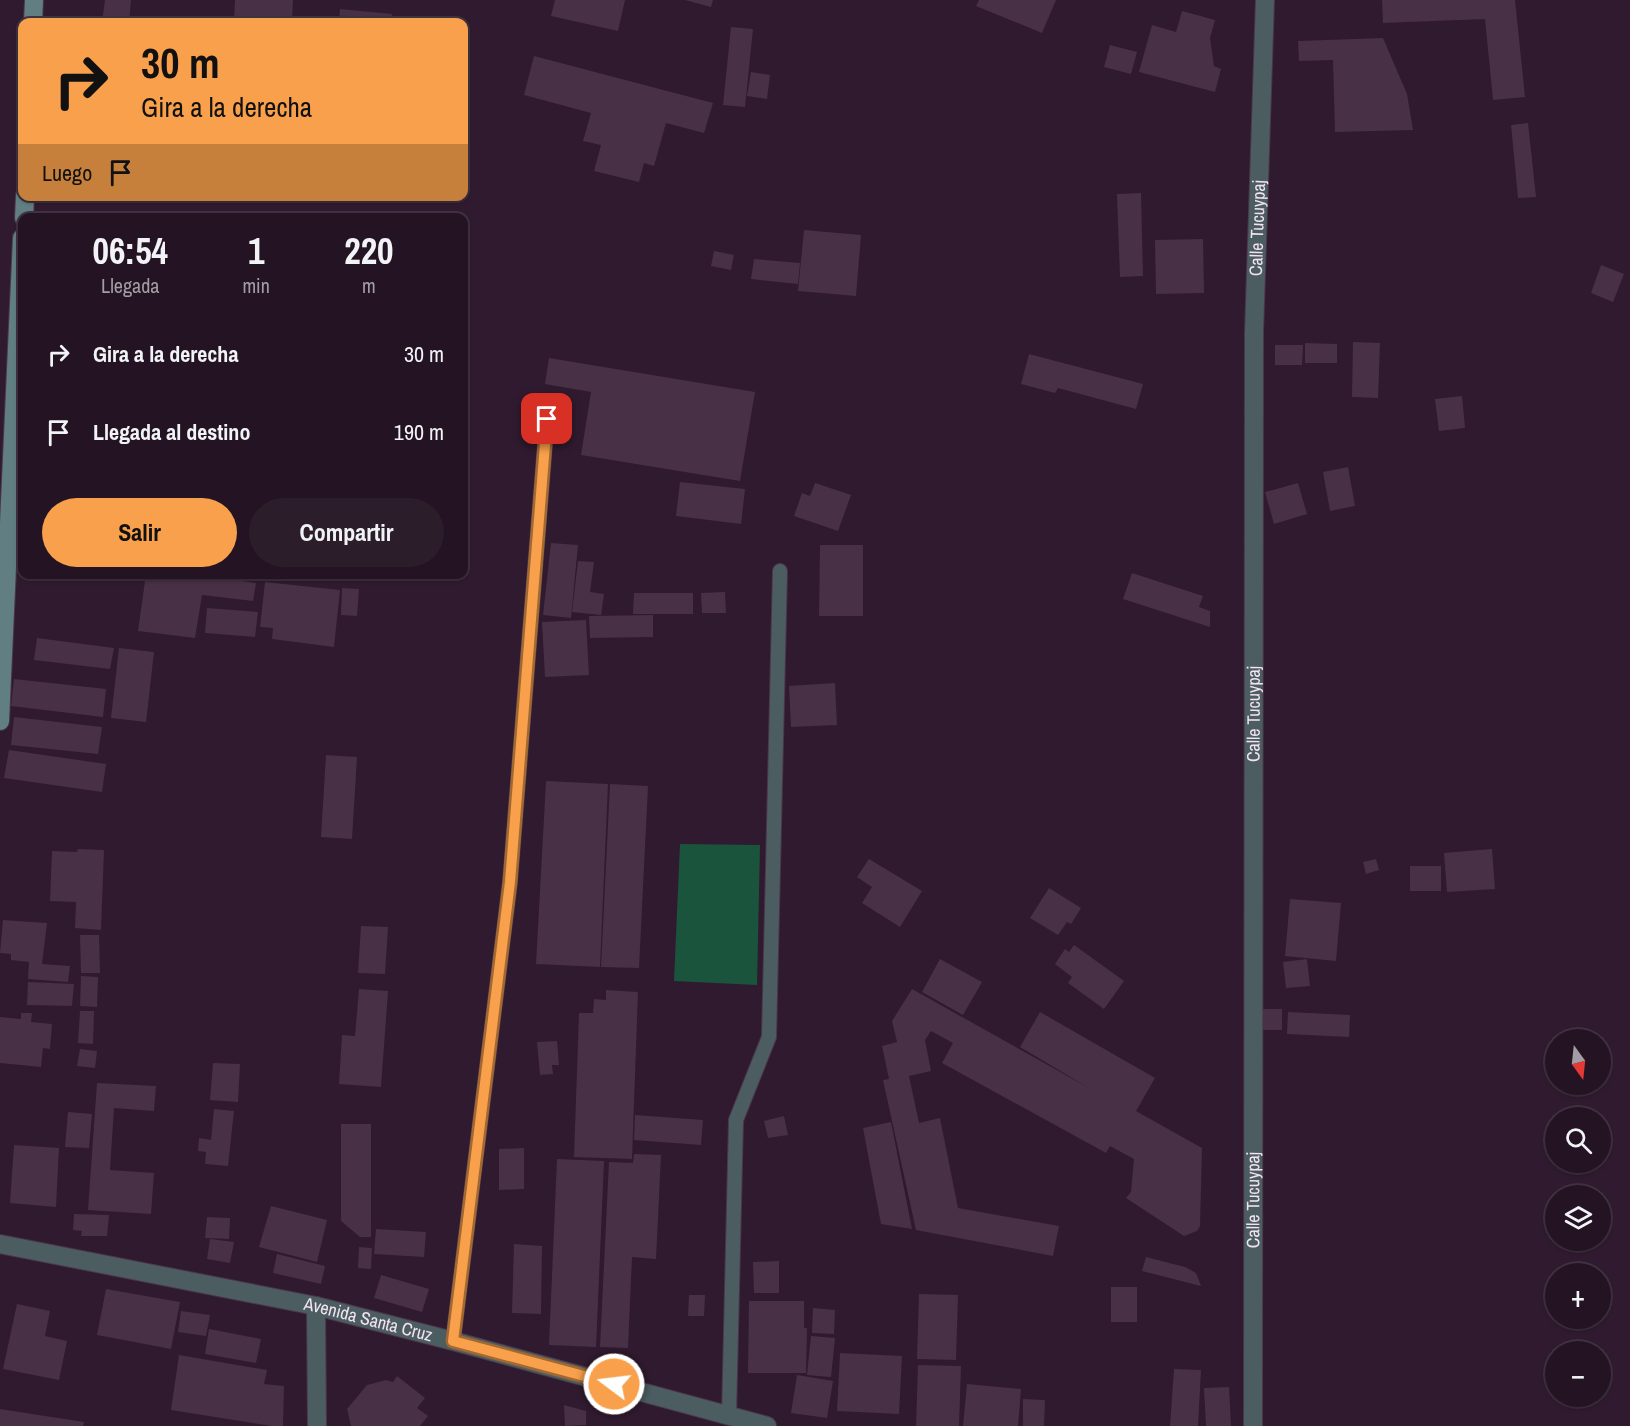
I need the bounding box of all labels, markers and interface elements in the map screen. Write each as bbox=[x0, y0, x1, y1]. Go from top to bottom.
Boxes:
text: 30 m bbox=[141, 35, 220, 91]
icon: right bbox=[42, 42, 120, 120]
text: Gira a la derecha bbox=[141, 89, 312, 125]
icon: arrive bbox=[104, 156, 137, 189]
text: Luego bbox=[42, 158, 92, 188]
street label: Calle Tucuypaj bbox=[1243, 180, 1271, 277]
text: 06:54 bbox=[92, 227, 168, 275]
text: 1 bbox=[248, 227, 264, 275]
text: 220 bbox=[344, 227, 394, 275]
text: Llegada bbox=[101, 272, 159, 299]
text: min bbox=[242, 272, 270, 299]
text: m bbox=[362, 272, 376, 299]
icon: right bbox=[42, 338, 75, 371]
text: Gira a la derecha bbox=[93, 339, 238, 369]
text: 30 m bbox=[404, 339, 444, 369]
pin bbox=[521, 393, 572, 444]
icon: arrive bbox=[530, 402, 563, 435]
icon: arrive bbox=[42, 416, 75, 449]
text: Llegada al destino bbox=[93, 417, 250, 447]
text: 190 m bbox=[394, 417, 444, 447]
button: Salir bbox=[42, 498, 237, 567]
button: Compartir bbox=[249, 498, 444, 567]
street label: Calle Tucuypaj bbox=[1241, 666, 1266, 762]
north arrow bbox=[1545, 1029, 1611, 1095]
map controls bbox=[1545, 1029, 1611, 1407]
button: search bbox=[1545, 1107, 1611, 1173]
street label: Calle Tucuypaj bbox=[1240, 1152, 1265, 1248]
button: layers bbox=[1545, 1185, 1611, 1251]
button: + bbox=[1545, 1263, 1611, 1329]
street label: Avenida Santa Cruz bbox=[301, 1291, 435, 1347]
button: − bbox=[1545, 1341, 1611, 1407]
position arrow bbox=[582, 1352, 646, 1416]

